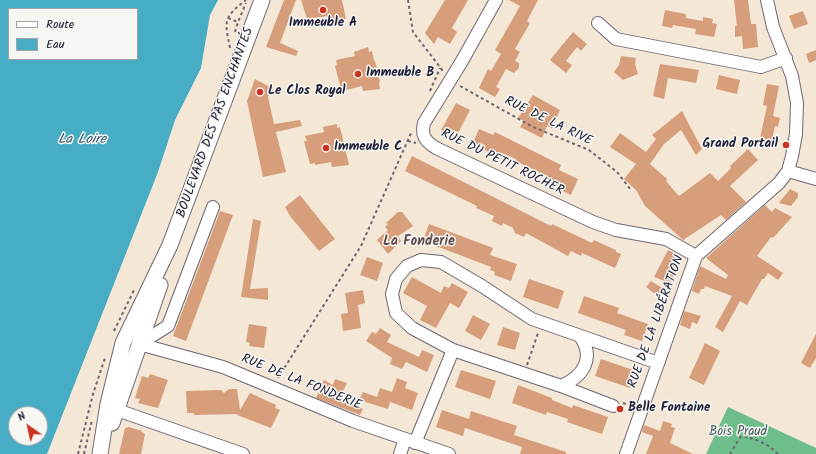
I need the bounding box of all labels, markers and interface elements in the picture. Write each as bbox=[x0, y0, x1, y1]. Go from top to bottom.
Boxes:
marker: Immeuble A bbox=[318, 5, 328, 15]
legend bbox=[8, 8, 138, 60]
text: Route bbox=[46, 15, 74, 34]
place label: Immeuble A bbox=[289, 16, 357, 32]
street label: BOULEVARD DES PAS ENCHANTÉS bbox=[174, 26, 258, 220]
text: Eau bbox=[46, 35, 64, 54]
place label: Immeuble B bbox=[366, 66, 434, 82]
marker: Immeuble B bbox=[353, 69, 363, 79]
place label: Le Clos Royal bbox=[268, 84, 346, 100]
marker: Le Clos Royal bbox=[255, 87, 265, 97]
street label: RUE DE LA RIVE bbox=[502, 94, 594, 150]
street label: RUE DU PETIT ROCHER bbox=[438, 126, 566, 200]
water label: La Loire bbox=[58, 133, 106, 149]
place label: Grand Portail bbox=[703, 137, 778, 153]
place label: Immeuble C bbox=[334, 140, 402, 156]
marker: Grand Portail bbox=[781, 140, 791, 150]
marker: Immeuble C bbox=[321, 143, 331, 153]
district label: La Fonderie bbox=[383, 235, 455, 251]
street label: RUE DE LA LIBÉRATION bbox=[626, 254, 688, 390]
street label: RUE DE LA FONDERIE bbox=[239, 352, 363, 414]
place label: Belle Fontaine bbox=[628, 401, 710, 417]
marker: Belle Fontaine bbox=[615, 404, 625, 414]
north arrow bbox=[8, 406, 48, 446]
text: N bbox=[14, 407, 30, 426]
park label: Bois Praud bbox=[709, 425, 767, 441]

